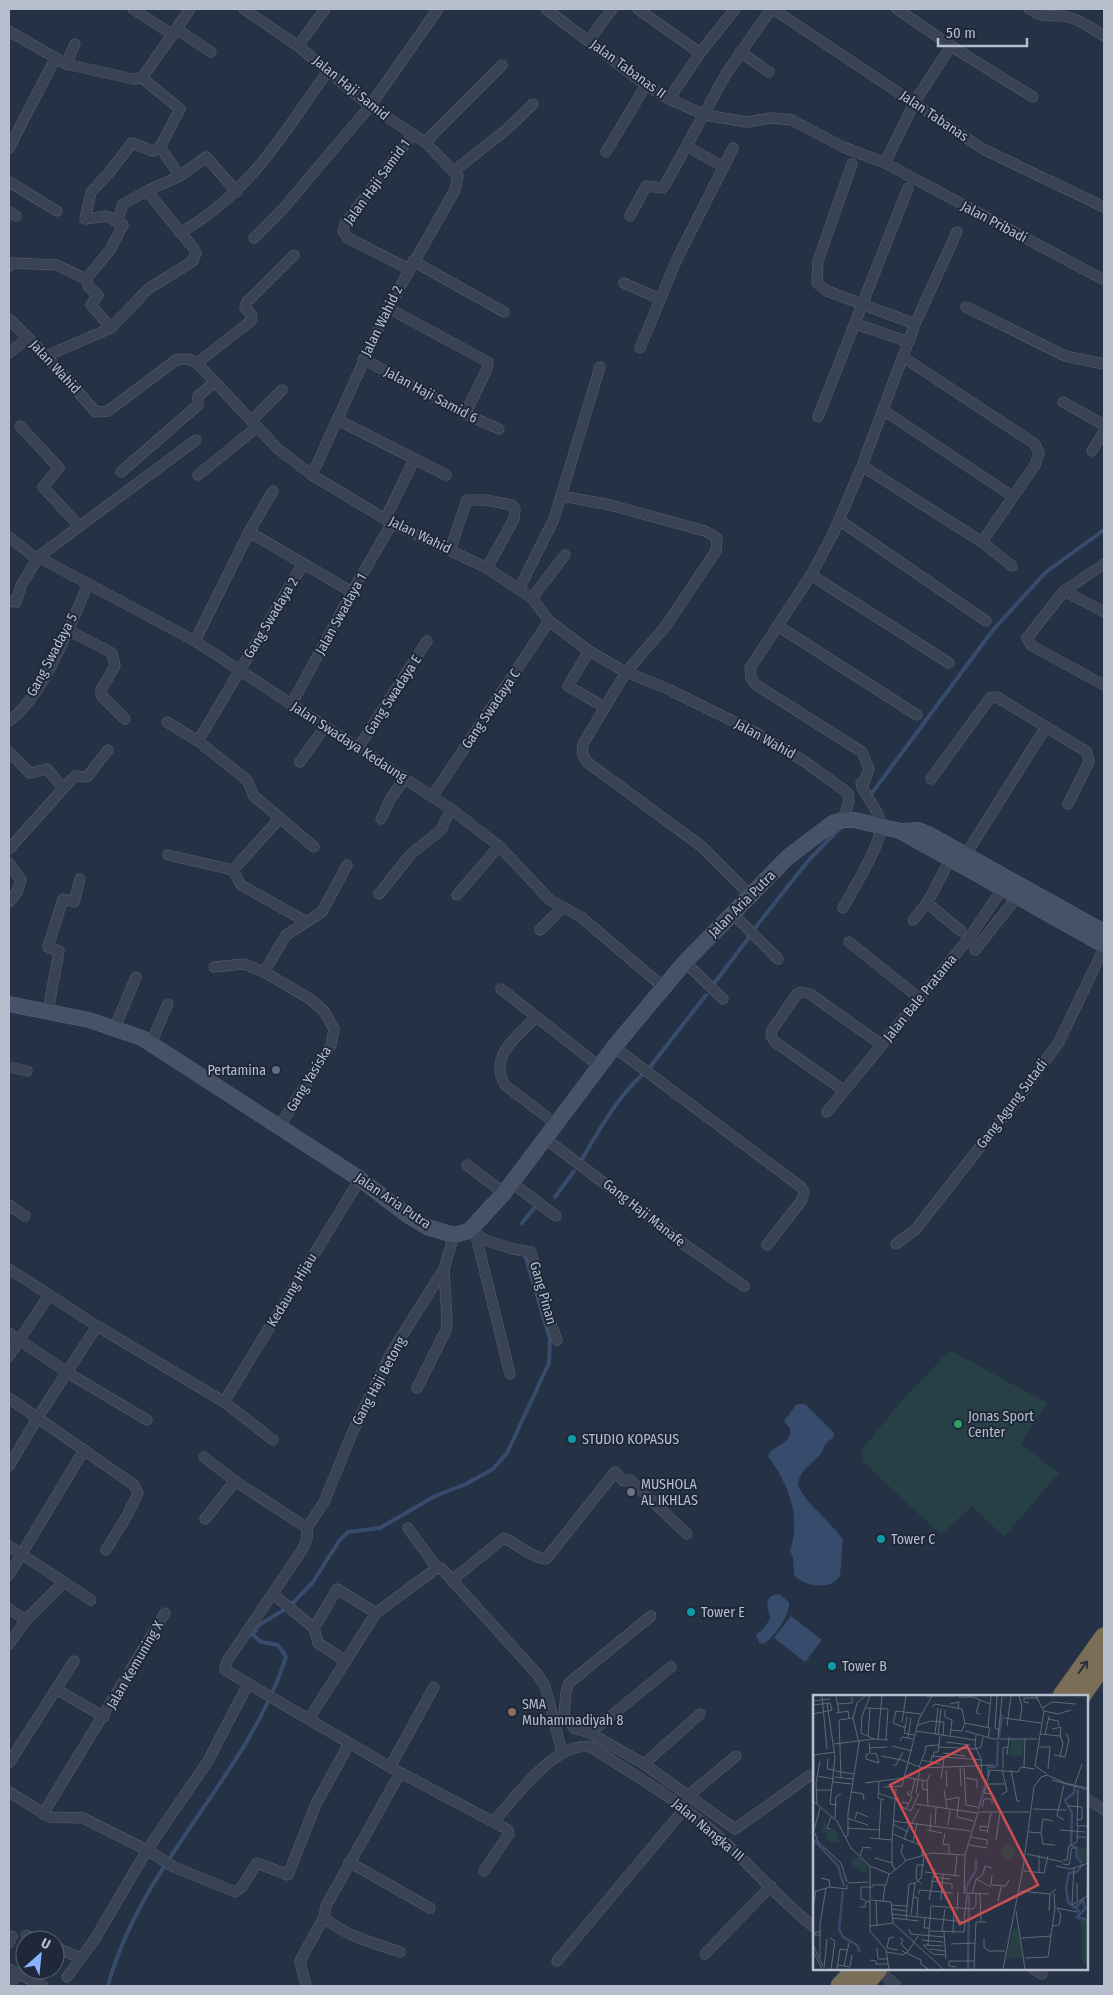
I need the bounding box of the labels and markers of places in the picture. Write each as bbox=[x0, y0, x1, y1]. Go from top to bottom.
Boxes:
place label: Pertamina bbox=[207, 1062, 266, 1079]
marker: Pertamina bbox=[270, 1064, 282, 1076]
place label: Jonas Sport Center bbox=[968, 1408, 1034, 1441]
marker: Jonas Sport Center bbox=[952, 1418, 964, 1430]
place label: STUDIO KOPASUS bbox=[582, 1431, 679, 1448]
marker: STUDIO KOPASUS bbox=[566, 1433, 578, 1445]
place label: MUSHOLA AL IKHLAS bbox=[641, 1476, 698, 1509]
marker: MUSHOLA AL IKHLAS bbox=[625, 1486, 637, 1498]
place label: Tower C bbox=[891, 1531, 935, 1548]
marker: Tower C bbox=[875, 1533, 887, 1545]
place label: Tower E bbox=[701, 1604, 745, 1621]
marker: Tower E bbox=[685, 1606, 697, 1618]
place label: Tower B bbox=[842, 1658, 887, 1675]
marker: Tower B bbox=[826, 1660, 838, 1672]
place label: SMA Muhammadiyah 8 bbox=[522, 1696, 624, 1729]
marker: SMA Muhammadiyah 8 bbox=[506, 1706, 518, 1718]

